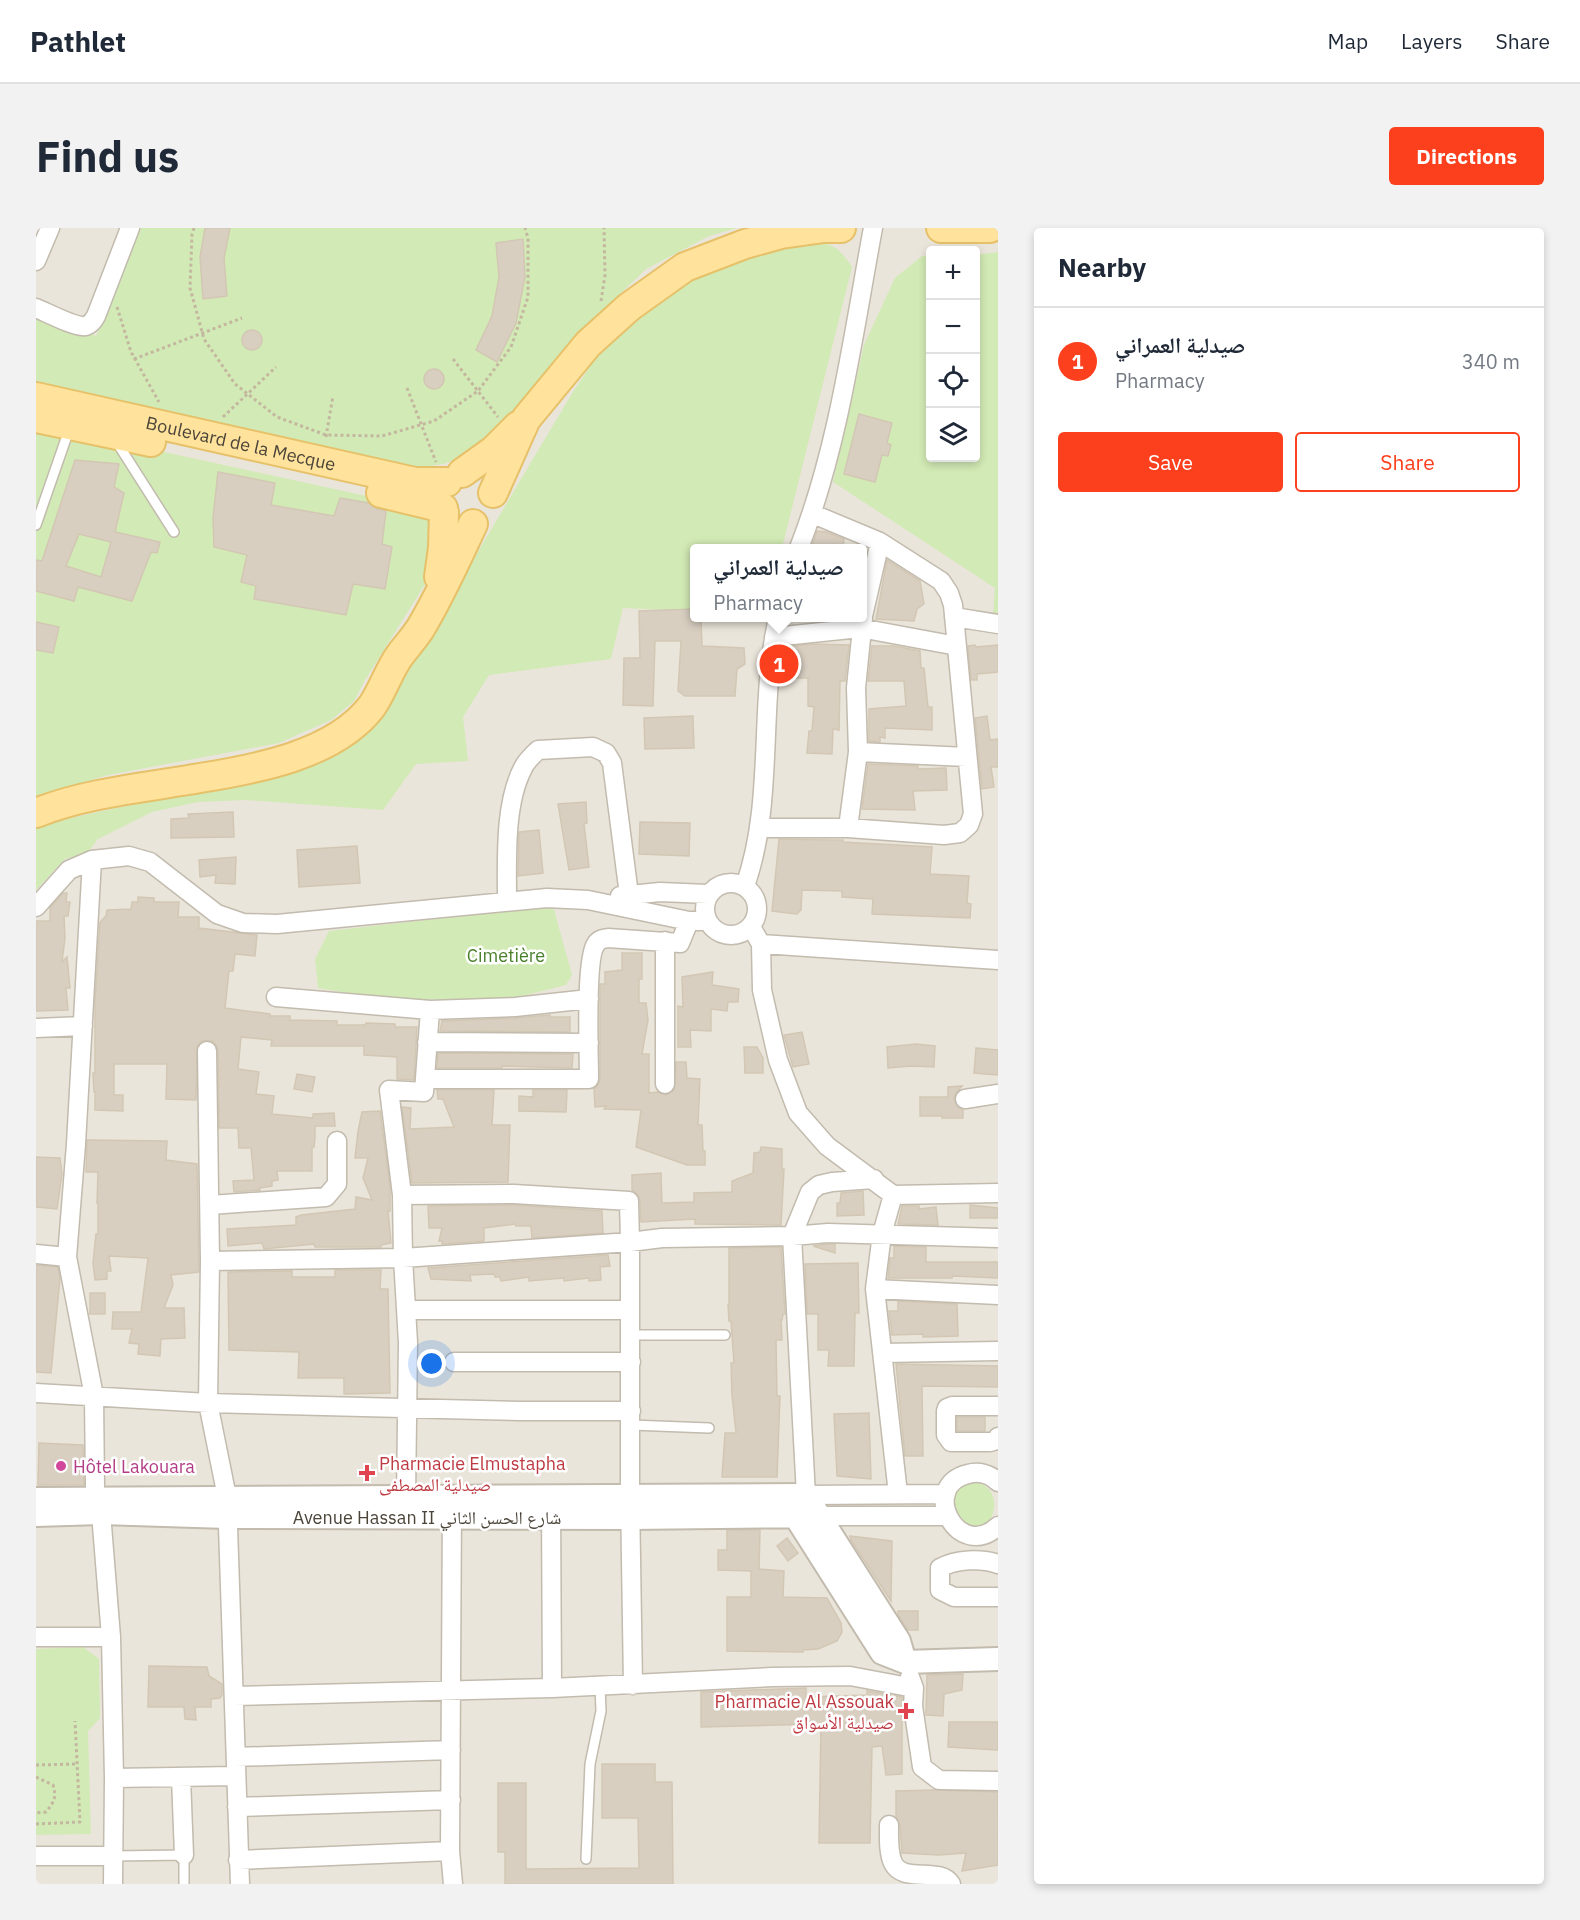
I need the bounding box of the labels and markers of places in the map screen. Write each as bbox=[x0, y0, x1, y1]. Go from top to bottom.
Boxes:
pin: 1 bbox=[760, 642, 798, 686]
place label: Pharmacie Elmustapha صيدلية المصطفى bbox=[379, 1452, 566, 1496]
place label: Hôtel Lakouara bbox=[73, 1455, 195, 1478]
marker: Hôtel Lakouara bbox=[54, 1459, 68, 1473]
marker: Pharmacie Elmustapha صيدلية المصطفى bbox=[360, 1466, 374, 1480]
place label: Pharmacie Al Assouak صيدلية الأسواق bbox=[715, 1690, 895, 1734]
marker: Pharmacie Al Assouak صيدلية الأسواق bbox=[899, 1704, 913, 1718]

